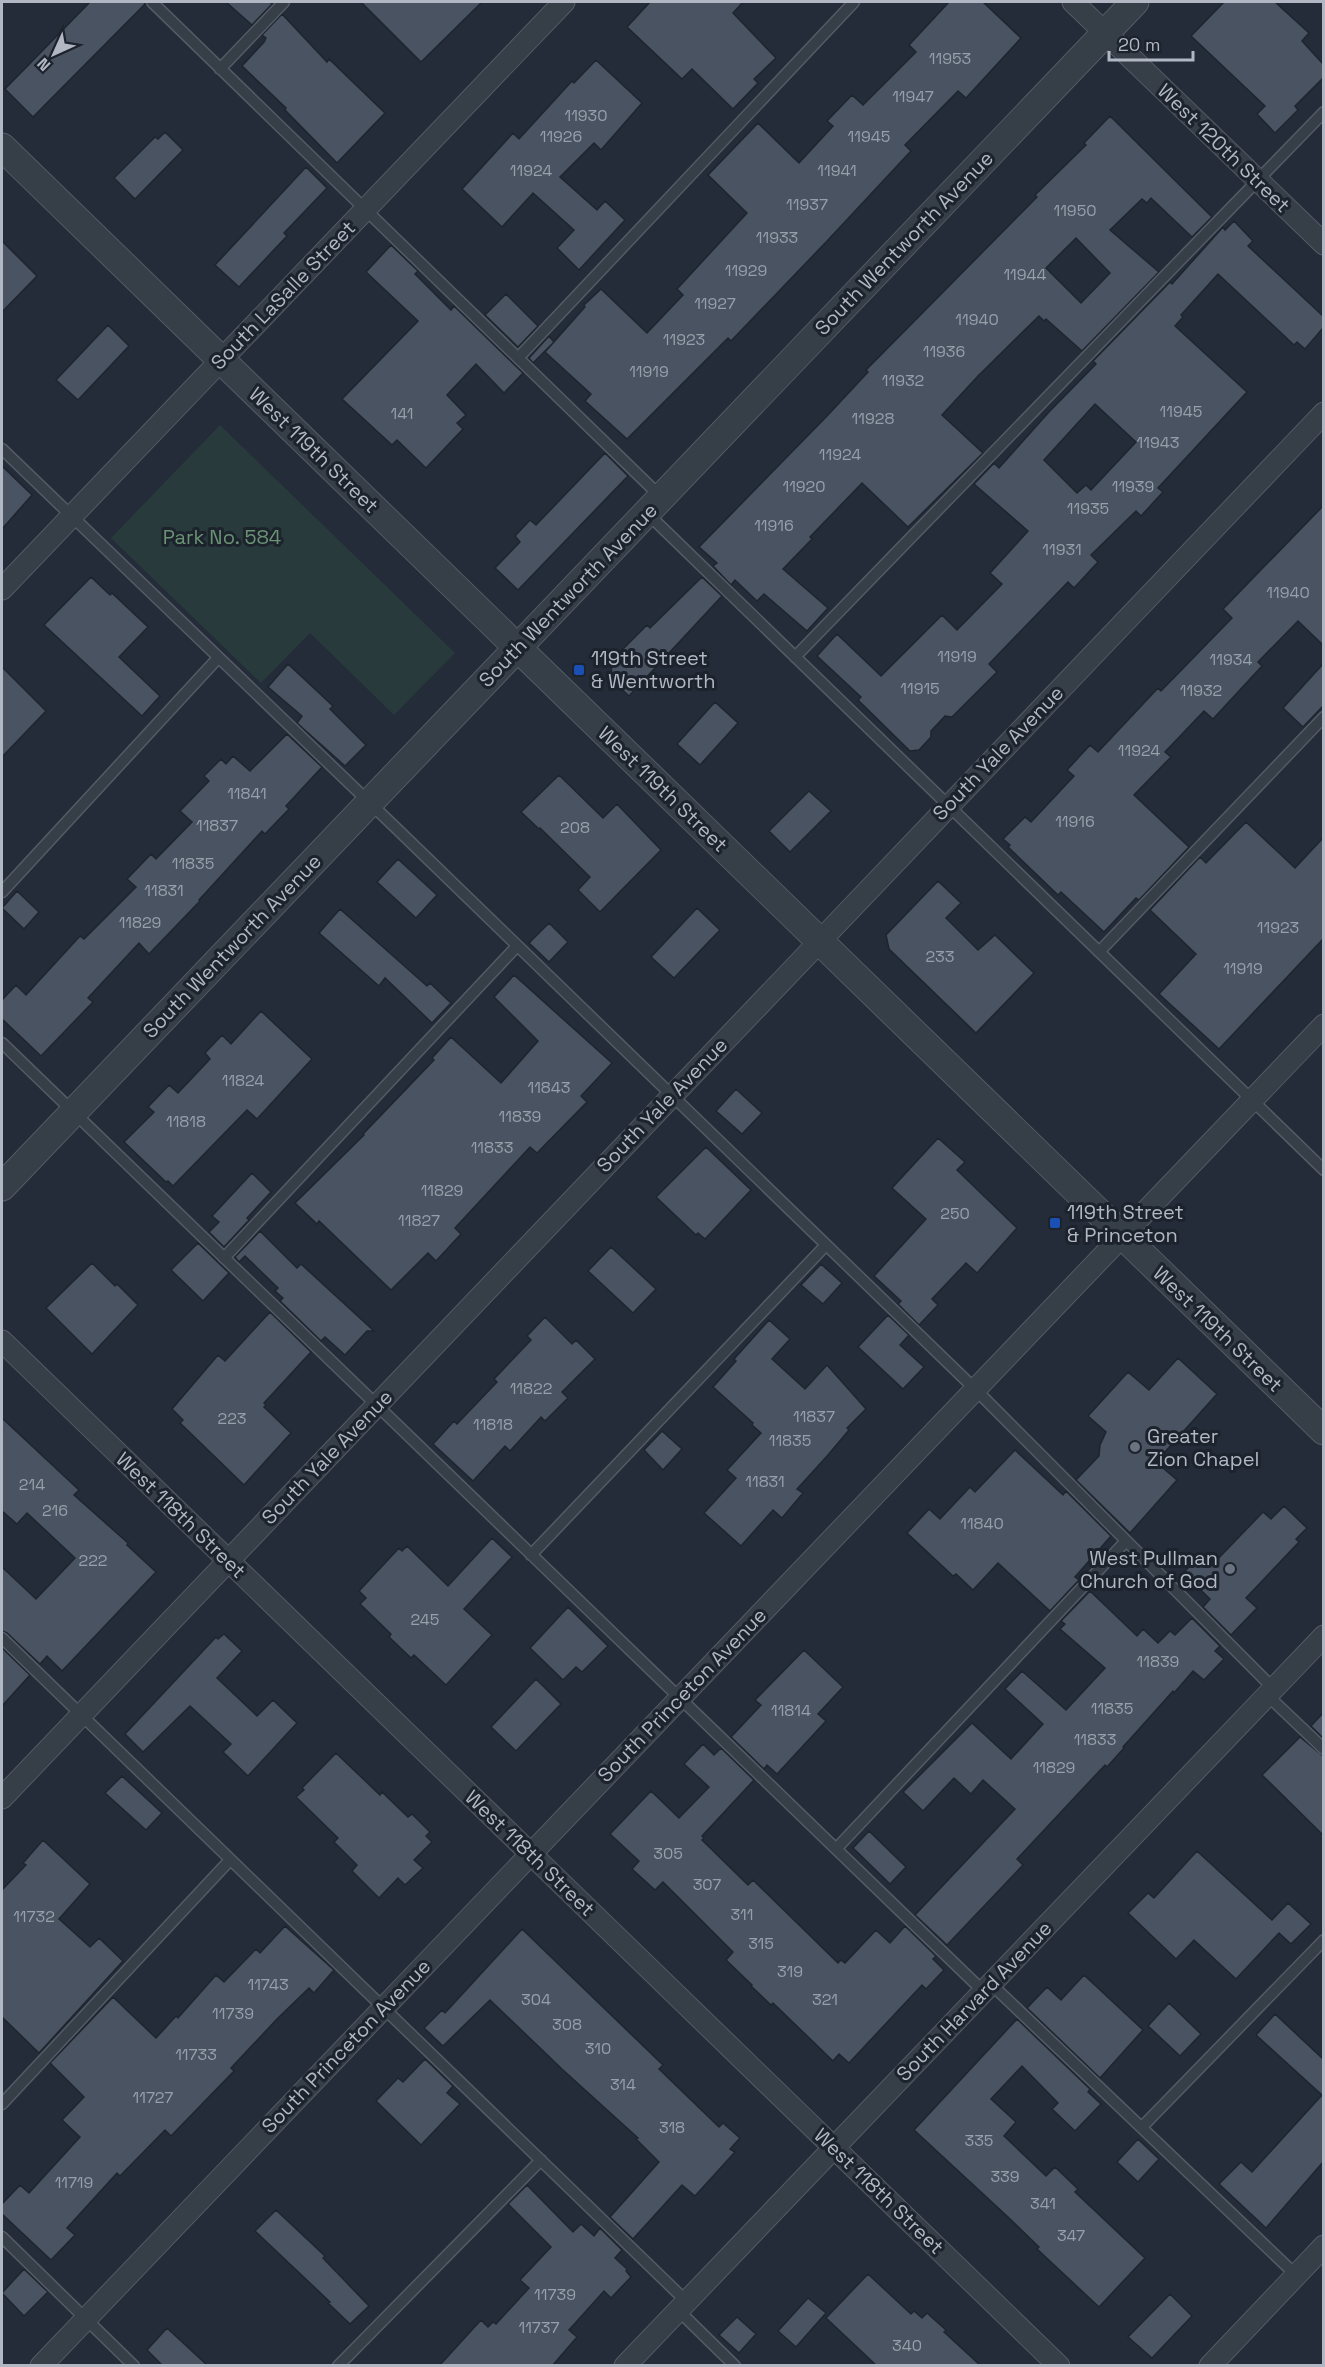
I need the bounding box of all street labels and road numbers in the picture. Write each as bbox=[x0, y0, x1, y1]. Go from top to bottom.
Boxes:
street label: West 120th Street bbox=[1152, 78, 1296, 218]
street label: South Wentworth Avenue bbox=[809, 145, 999, 341]
street label: South LaSalle Street bbox=[205, 215, 361, 375]
street label: West 119th Street bbox=[244, 381, 384, 519]
street label: South Wentworth Avenue bbox=[473, 497, 663, 693]
street label: South Yale Avenue bbox=[927, 680, 1069, 826]
street label: West 119th Street bbox=[593, 720, 733, 858]
street label: South Wentworth Avenue bbox=[137, 848, 327, 1044]
street label: South Yale Avenue bbox=[591, 1032, 733, 1178]
street label: West 119th Street bbox=[1148, 1260, 1288, 1398]
street label: South Yale Avenue bbox=[256, 1384, 398, 1530]
street label: West 118th Street bbox=[111, 1446, 251, 1584]
street label: South Princeton Avenue bbox=[592, 1602, 772, 1788]
street label: West 118th Street bbox=[460, 1784, 600, 1922]
street label: South Harvard Avenue bbox=[891, 1915, 1057, 2087]
street label: South Princeton Avenue bbox=[256, 1953, 436, 2139]
street label: West 118th Street bbox=[809, 2122, 949, 2260]

